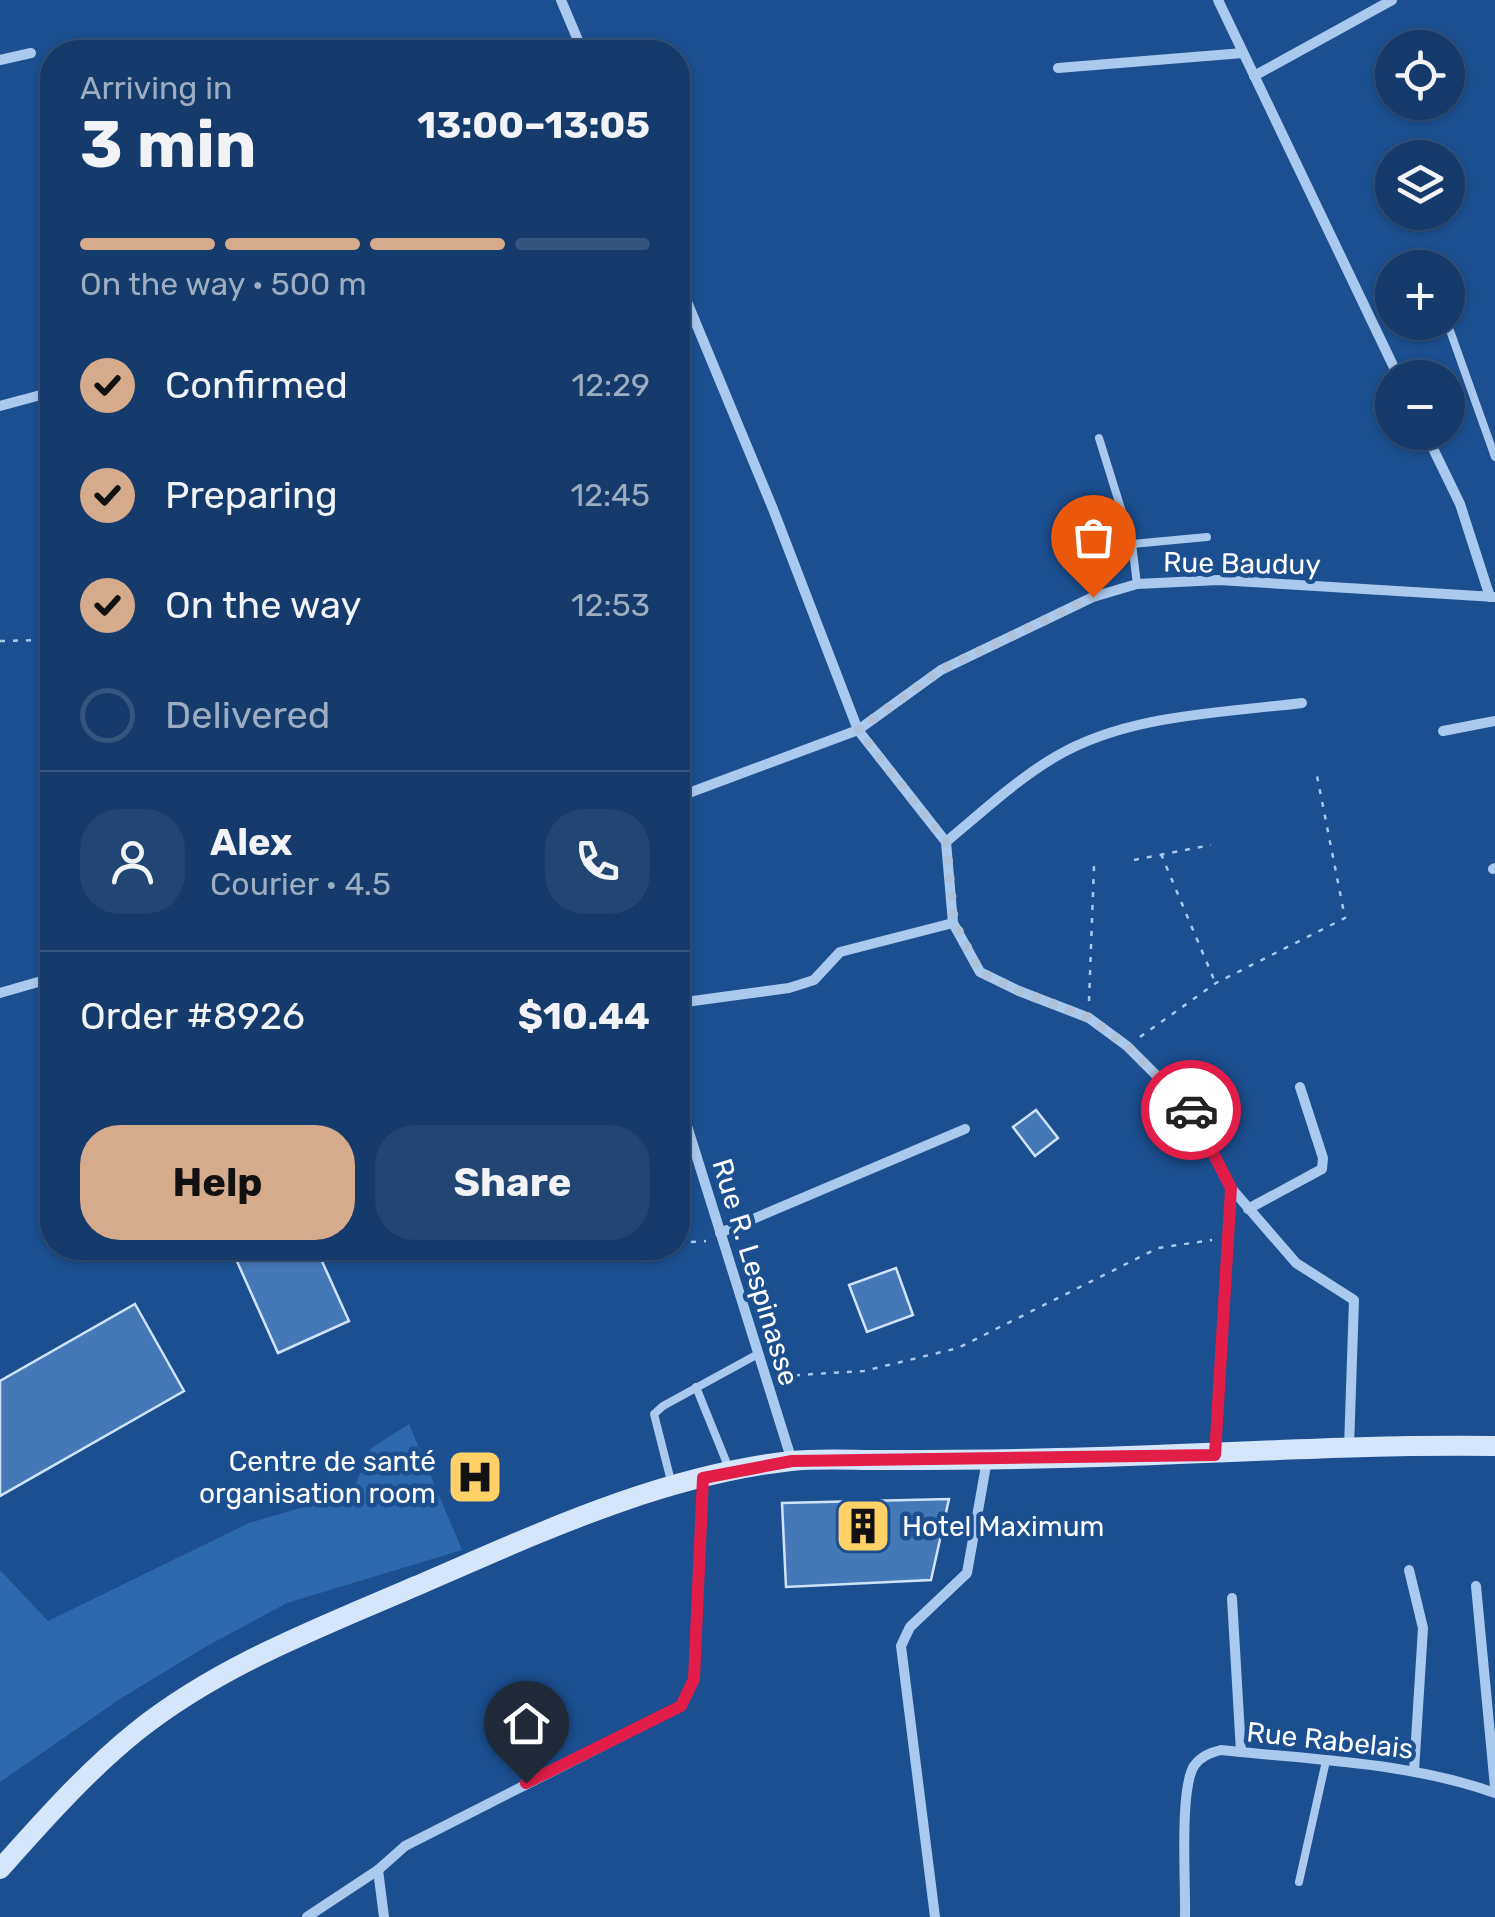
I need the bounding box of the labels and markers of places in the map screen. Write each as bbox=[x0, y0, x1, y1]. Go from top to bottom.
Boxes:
pin bbox=[1051, 495, 1136, 598]
place label: Centre de santé organisation room bbox=[199, 1445, 436, 1510]
hospital icon: Centre de santé organisation room bbox=[445, 1447, 505, 1507]
building icon: Hotel Maximum bbox=[833, 1496, 893, 1556]
place label: Hotel Maximum bbox=[902, 1510, 1104, 1543]
pin bbox=[484, 1681, 569, 1784]

